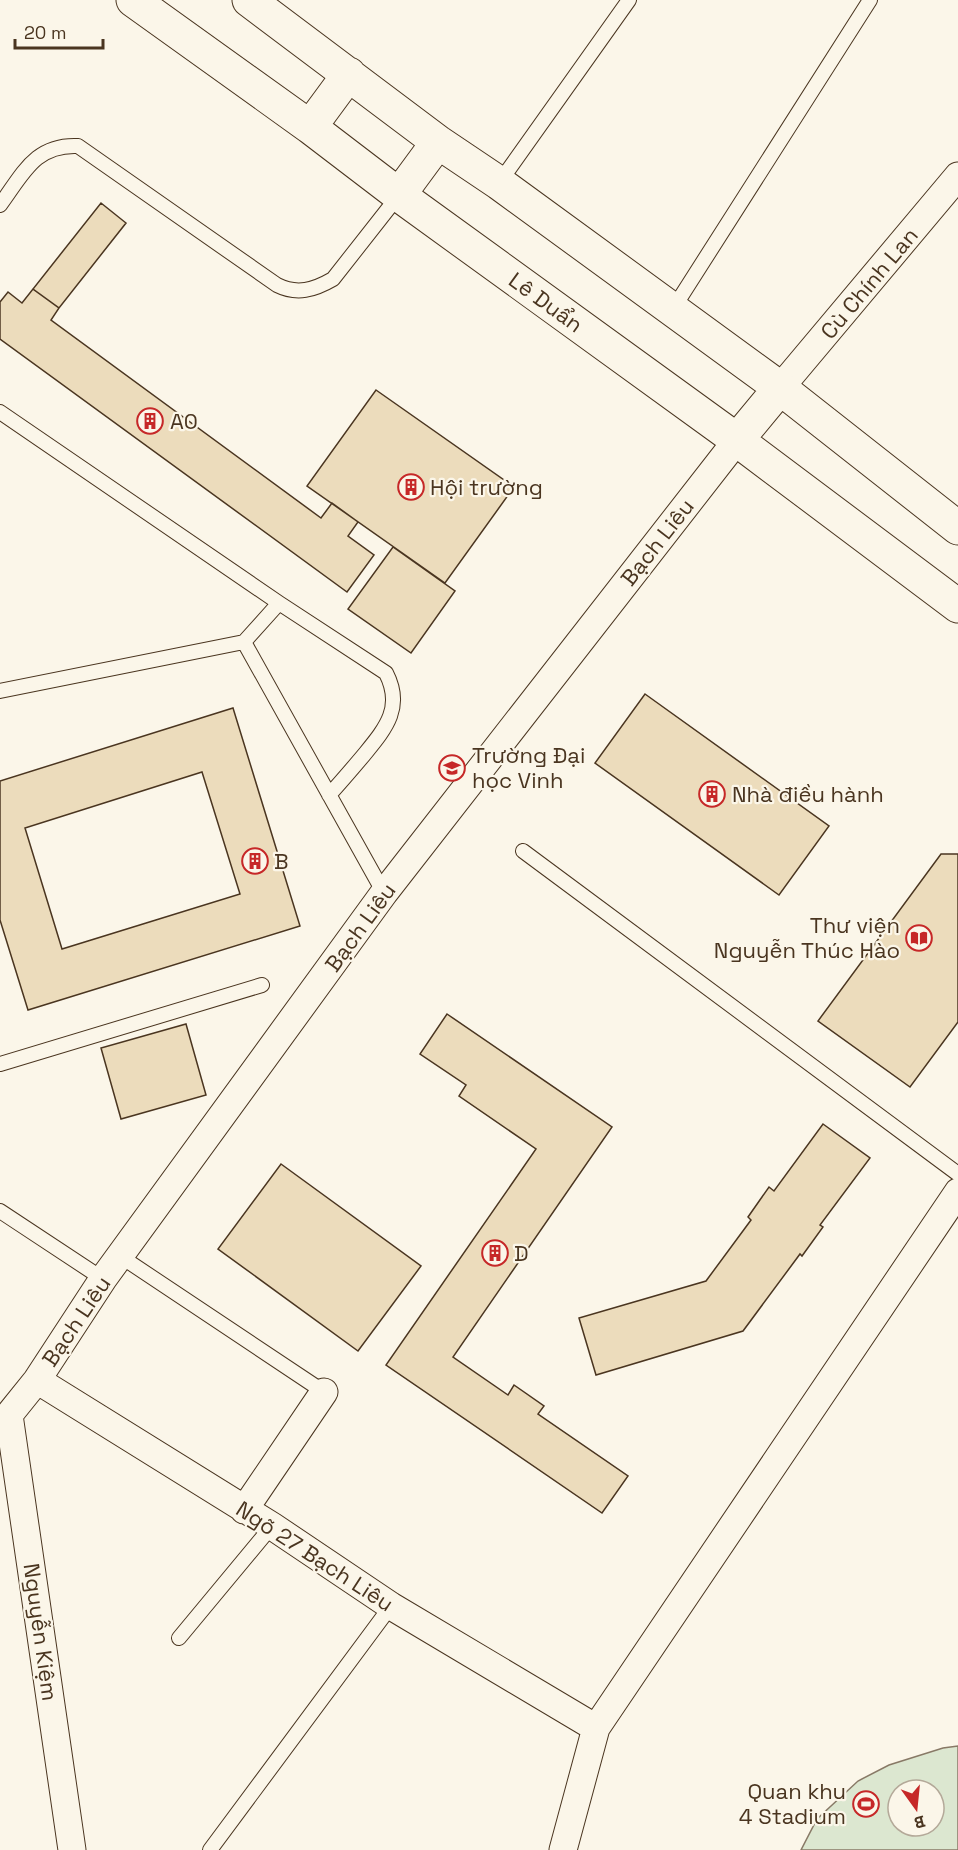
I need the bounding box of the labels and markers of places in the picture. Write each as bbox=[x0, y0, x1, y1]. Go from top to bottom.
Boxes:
building icon: A0 bbox=[135, 406, 165, 436]
place label: A0 bbox=[170, 407, 198, 435]
building icon: Hội trường bbox=[396, 472, 426, 502]
place label: Hội trường bbox=[430, 473, 543, 501]
place label: Trường Đại học Vinh bbox=[472, 741, 585, 794]
school or university icon: Trường Đại học Vinh bbox=[437, 753, 467, 783]
building icon: Nhà điều hành bbox=[697, 779, 727, 809]
place label: Nhà điều hành bbox=[732, 780, 884, 808]
building icon: B bbox=[240, 846, 270, 876]
place label: B bbox=[274, 847, 289, 875]
place label: Thư viện Nguyễn Thúc Hào bbox=[714, 911, 900, 964]
library icon: Thư viện Nguyễn Thúc Hào bbox=[904, 923, 934, 953]
building icon: D bbox=[480, 1238, 510, 1268]
place label: D bbox=[514, 1239, 529, 1267]
place label: Quan khu 4 Stadium bbox=[739, 1777, 846, 1830]
sports icon: Quan khu 4 Stadium bbox=[851, 1789, 881, 1819]

